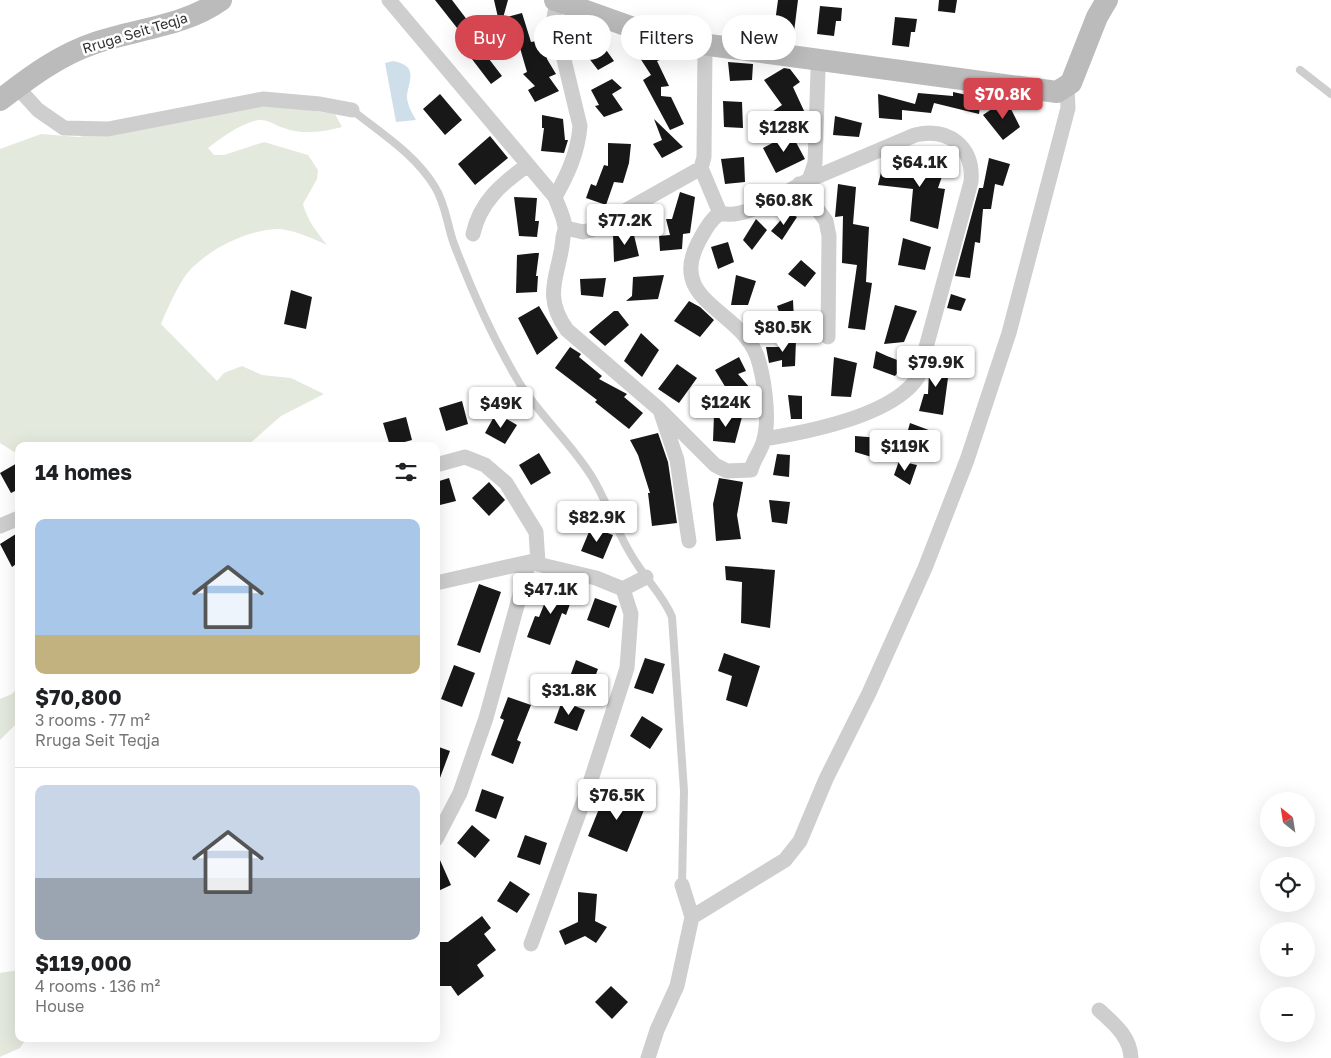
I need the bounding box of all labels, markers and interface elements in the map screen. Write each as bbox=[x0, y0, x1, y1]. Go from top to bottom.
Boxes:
street label: Rruga Seit Teqja bbox=[80, 8, 190, 57]
chip: Buy bbox=[455, 15, 524, 60]
chip: Rent bbox=[534, 15, 611, 60]
chip: Filters bbox=[621, 15, 712, 60]
chip: New bbox=[722, 15, 796, 60]
pin: $70.8K bbox=[962, 78, 1044, 120]
text: $70.8K bbox=[975, 84, 1031, 104]
pin: $128K bbox=[749, 110, 819, 153]
text: $128K bbox=[759, 117, 809, 137]
pin: $64.1K bbox=[879, 146, 961, 188]
text: $64.1K bbox=[892, 152, 948, 172]
pin: $60.8K bbox=[743, 184, 825, 226]
text: $60.8K bbox=[755, 190, 813, 210]
pin: $77.2K bbox=[584, 204, 666, 246]
text: $77.2K bbox=[598, 210, 652, 230]
pin: $80.5K bbox=[742, 310, 824, 353]
text: $80.5K bbox=[754, 317, 812, 337]
pin: $79.9K bbox=[895, 346, 977, 388]
text: $79.9K bbox=[908, 352, 964, 372]
pin: $49K bbox=[471, 386, 531, 429]
pin: $124K bbox=[691, 386, 761, 428]
text: $124K bbox=[701, 392, 751, 412]
text: $49K bbox=[480, 393, 522, 413]
pin: $119K bbox=[870, 430, 940, 472]
text: $119K bbox=[881, 436, 929, 456]
icon: filters bbox=[392, 458, 420, 486]
text: 14 homes bbox=[35, 459, 132, 485]
pin: $82.9K bbox=[556, 500, 638, 543]
text: $82.9K bbox=[568, 507, 626, 527]
icon: home bbox=[183, 552, 273, 642]
pin: $47.1K bbox=[510, 572, 592, 615]
text: $47.1K bbox=[524, 579, 578, 599]
pin: $31.8K bbox=[528, 674, 610, 716]
text: $31.8K bbox=[541, 680, 597, 700]
text: $70,800 bbox=[35, 684, 122, 710]
text: 3 rooms · 77 m² bbox=[35, 710, 150, 730]
text: Rruga Seit Teqja bbox=[35, 730, 160, 750]
pin: $76.5K bbox=[576, 778, 658, 821]
text: $76.5K bbox=[589, 785, 645, 805]
north arrow bbox=[1260, 792, 1315, 848]
map controls bbox=[1260, 792, 1315, 1042]
icon: home bbox=[183, 817, 273, 907]
button: locate bbox=[1260, 857, 1315, 912]
button: + bbox=[1260, 922, 1315, 977]
text: $119,000 bbox=[35, 950, 132, 976]
text: 4 rooms · 136 m² bbox=[35, 976, 160, 996]
button: − bbox=[1260, 987, 1315, 1042]
text: House bbox=[35, 996, 84, 1016]

